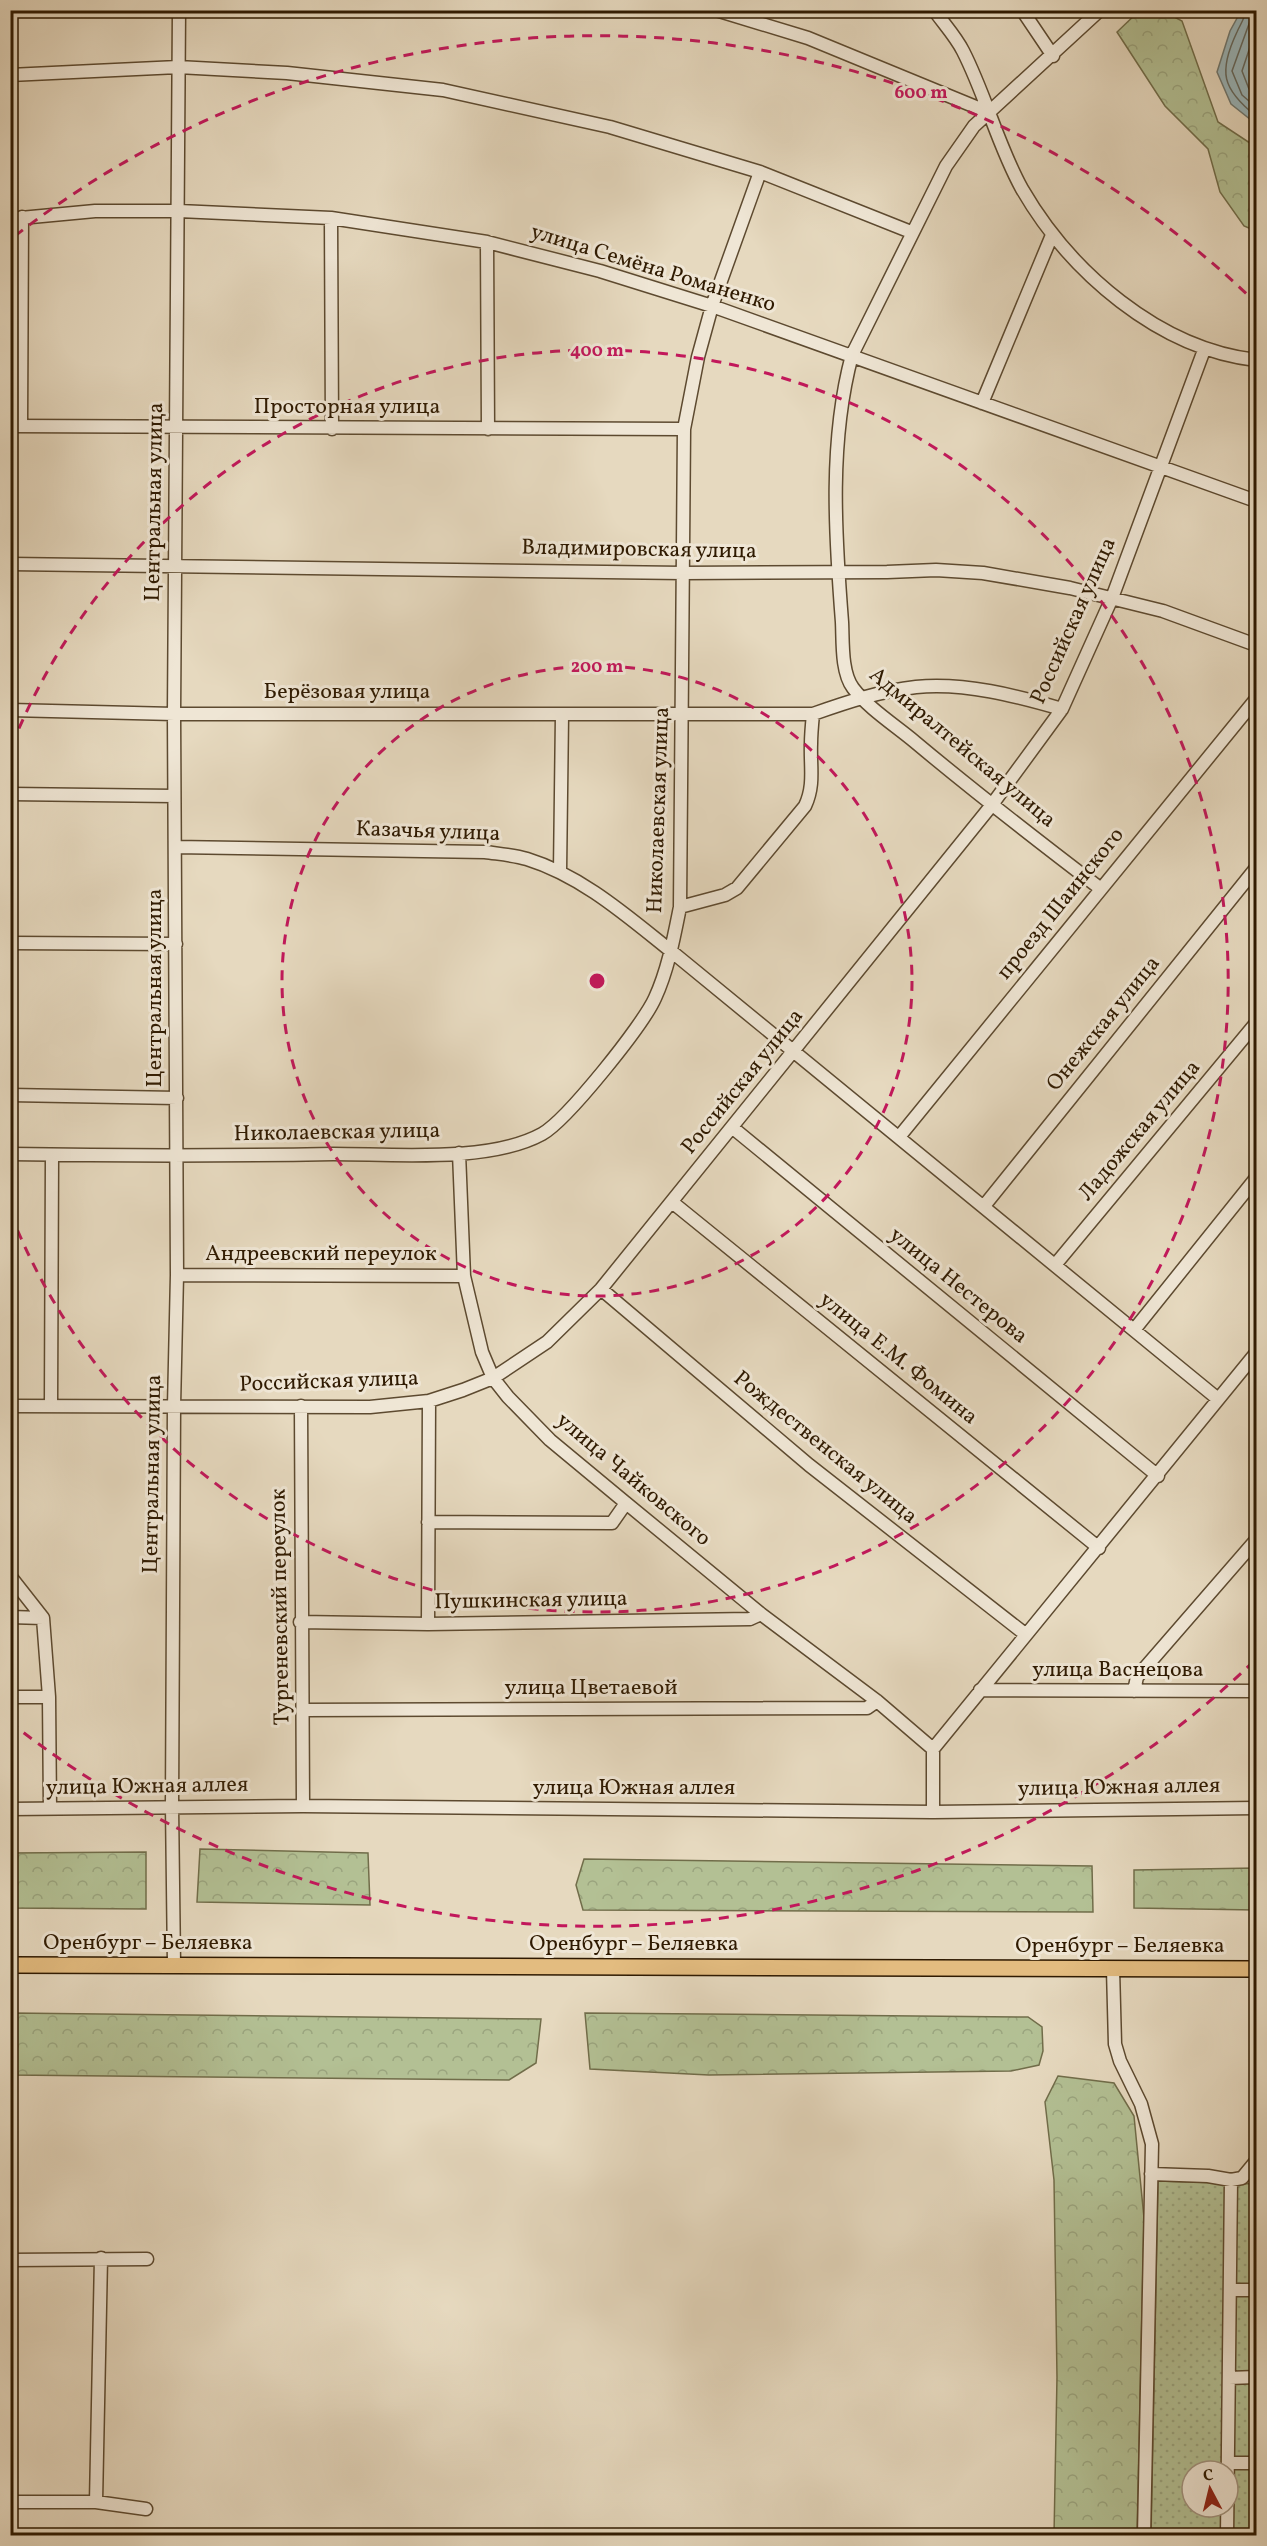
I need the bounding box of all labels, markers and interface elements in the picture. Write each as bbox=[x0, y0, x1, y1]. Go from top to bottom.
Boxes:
text: 600 m bbox=[894, 81, 948, 106]
street label: улица Семёна Романенко bbox=[527, 217, 779, 321]
text: 400 m bbox=[570, 339, 624, 364]
street label: Просторная улица bbox=[254, 392, 440, 423]
street label: Центральная улица bbox=[138, 402, 172, 602]
street label: Владимировская улица bbox=[521, 532, 757, 568]
street label: Российская улица bbox=[1023, 533, 1125, 709]
text: 200 m bbox=[571, 655, 623, 680]
street label: Адмиралтейская улица bbox=[862, 660, 1062, 836]
street label: Берёзовая улица bbox=[264, 677, 430, 708]
street label: Николаевская улица bbox=[640, 706, 678, 914]
street label: Казачья улица bbox=[355, 814, 501, 850]
street label: проезд Шаинского bbox=[990, 821, 1132, 987]
street label: Центральная улица bbox=[140, 888, 171, 1088]
street label: Онежская улица bbox=[1040, 950, 1168, 1098]
centre of rings bbox=[587, 971, 607, 991]
street label: Российская улица bbox=[674, 1002, 812, 1161]
street label: Ладожская улица bbox=[1072, 1054, 1208, 1208]
street label: Николаевская улица bbox=[233, 1116, 441, 1150]
street label: улица Нестерова bbox=[882, 1220, 1034, 1352]
street label: Андреевский переулок bbox=[205, 1239, 437, 1270]
street label: улица Е.М. Фомина bbox=[812, 1285, 984, 1433]
street label: Российская улица bbox=[239, 1363, 419, 1401]
street label: Рождественская улица bbox=[726, 1364, 924, 1532]
street label: Центральная улица bbox=[136, 1374, 170, 1574]
street label: улица Чайковского bbox=[549, 1406, 717, 1554]
street label: Тургеневский переулок bbox=[263, 1488, 299, 1726]
street label: Пушкинская улица bbox=[434, 1584, 628, 1618]
street label: улица Васнецова bbox=[1032, 1655, 1204, 1686]
street label: улица Цветаевой bbox=[504, 1673, 678, 1704]
street label: улица Южная аллея bbox=[45, 1770, 249, 1804]
street label: улица Южная аллея bbox=[1017, 1771, 1221, 1805]
street label: улица Южная аллея bbox=[533, 1773, 735, 1804]
street label: Оренбург – Беляевка bbox=[43, 1928, 253, 1959]
street label: Оренбург – Беляевка bbox=[529, 1929, 739, 1960]
street label: Оренбург – Беляевка bbox=[1015, 1931, 1225, 1962]
north arrow bbox=[1180, 2459, 1240, 2519]
text: С bbox=[1202, 2465, 1215, 2488]

